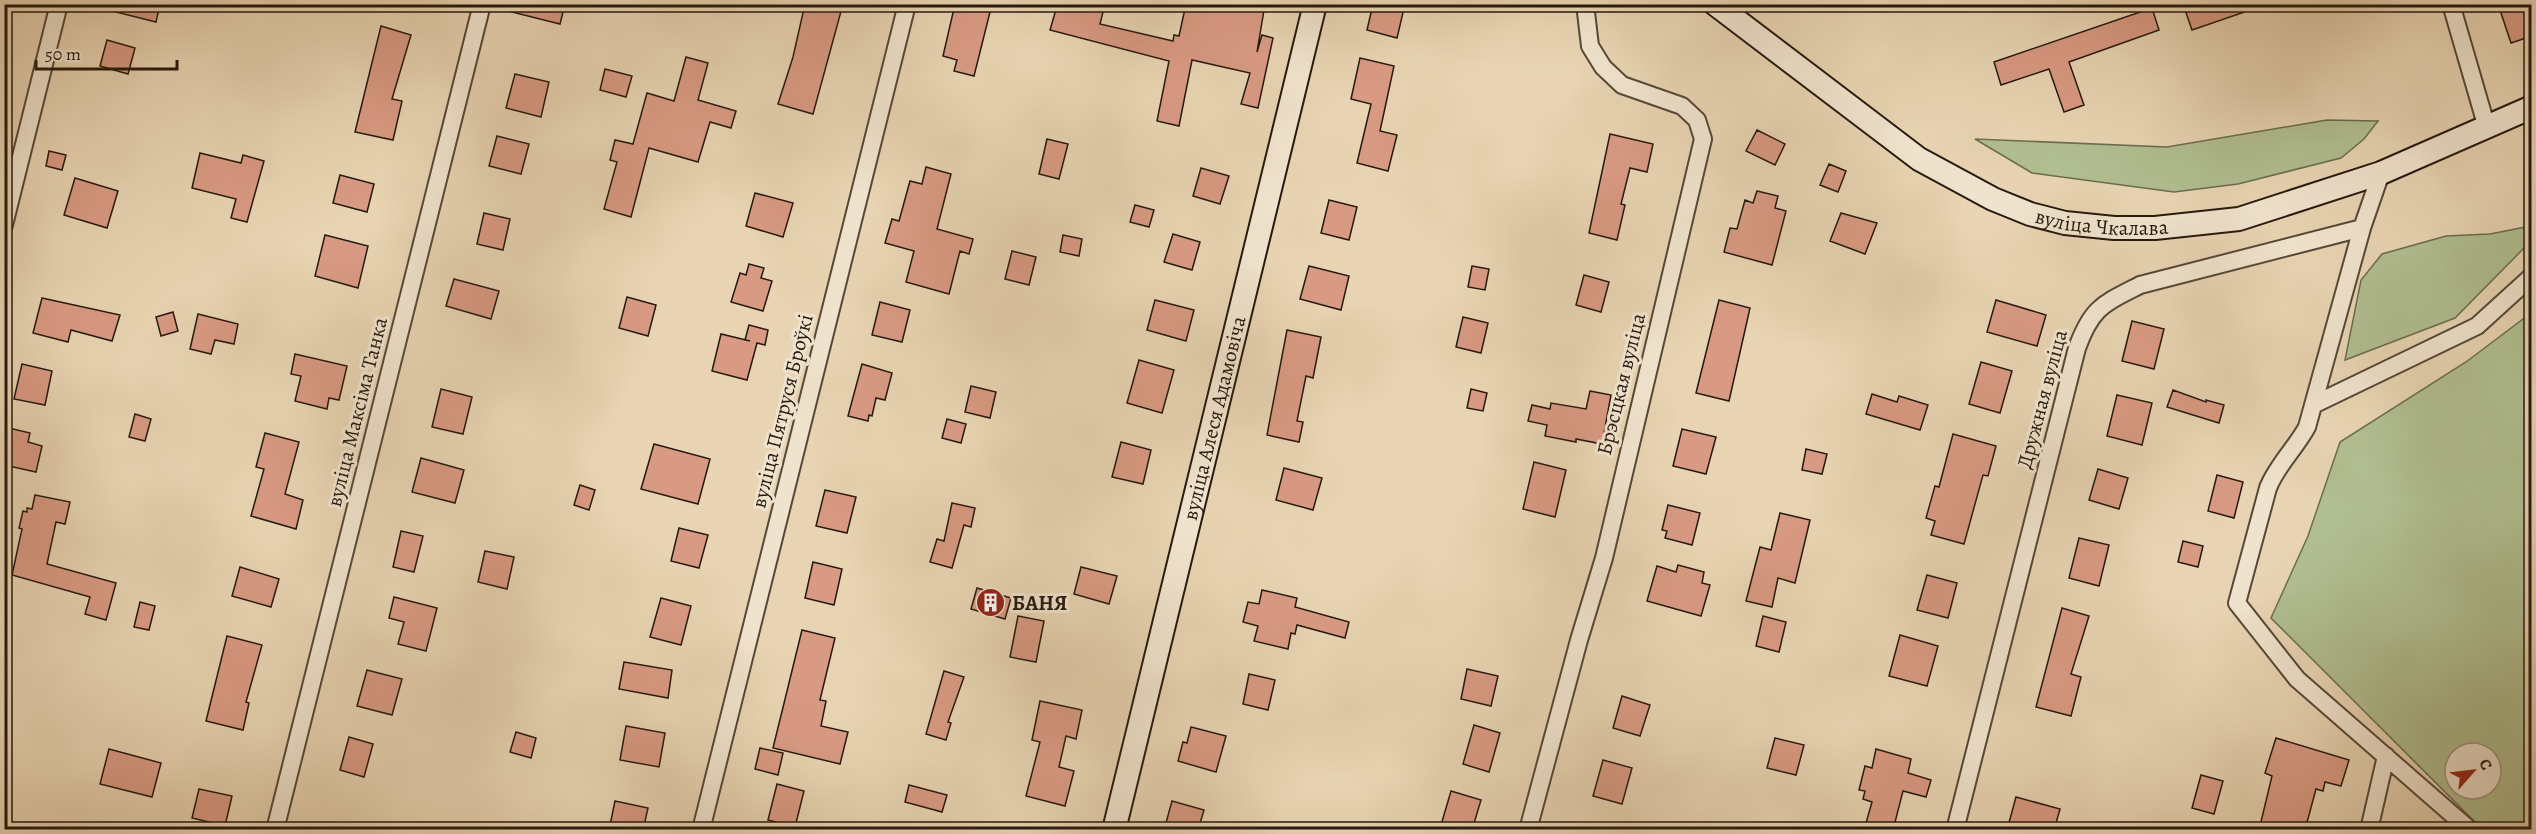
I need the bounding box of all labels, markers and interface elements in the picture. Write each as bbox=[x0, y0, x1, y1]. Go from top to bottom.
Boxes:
scale bar bbox=[36, 33, 177, 71]
text: 50 m bbox=[45, 42, 81, 66]
street label: вуліца Чкалава bbox=[2032, 202, 2170, 242]
street label: Брэсцкая вуліца bbox=[1590, 310, 1652, 458]
street label: вуліца Пятруся Броўкі bbox=[744, 311, 820, 511]
street label: вуліца Алеся Адамовіча bbox=[1176, 313, 1253, 523]
street label: вуліца Максіма Танка bbox=[320, 314, 394, 510]
street label: Дружная вуліца bbox=[2010, 326, 2074, 472]
building icon: БАНЯ bbox=[975, 587, 1007, 619]
place label: БАНЯ bbox=[1012, 589, 1067, 617]
north arrow bbox=[2443, 741, 2503, 801]
text: С bbox=[2473, 755, 2497, 774]

